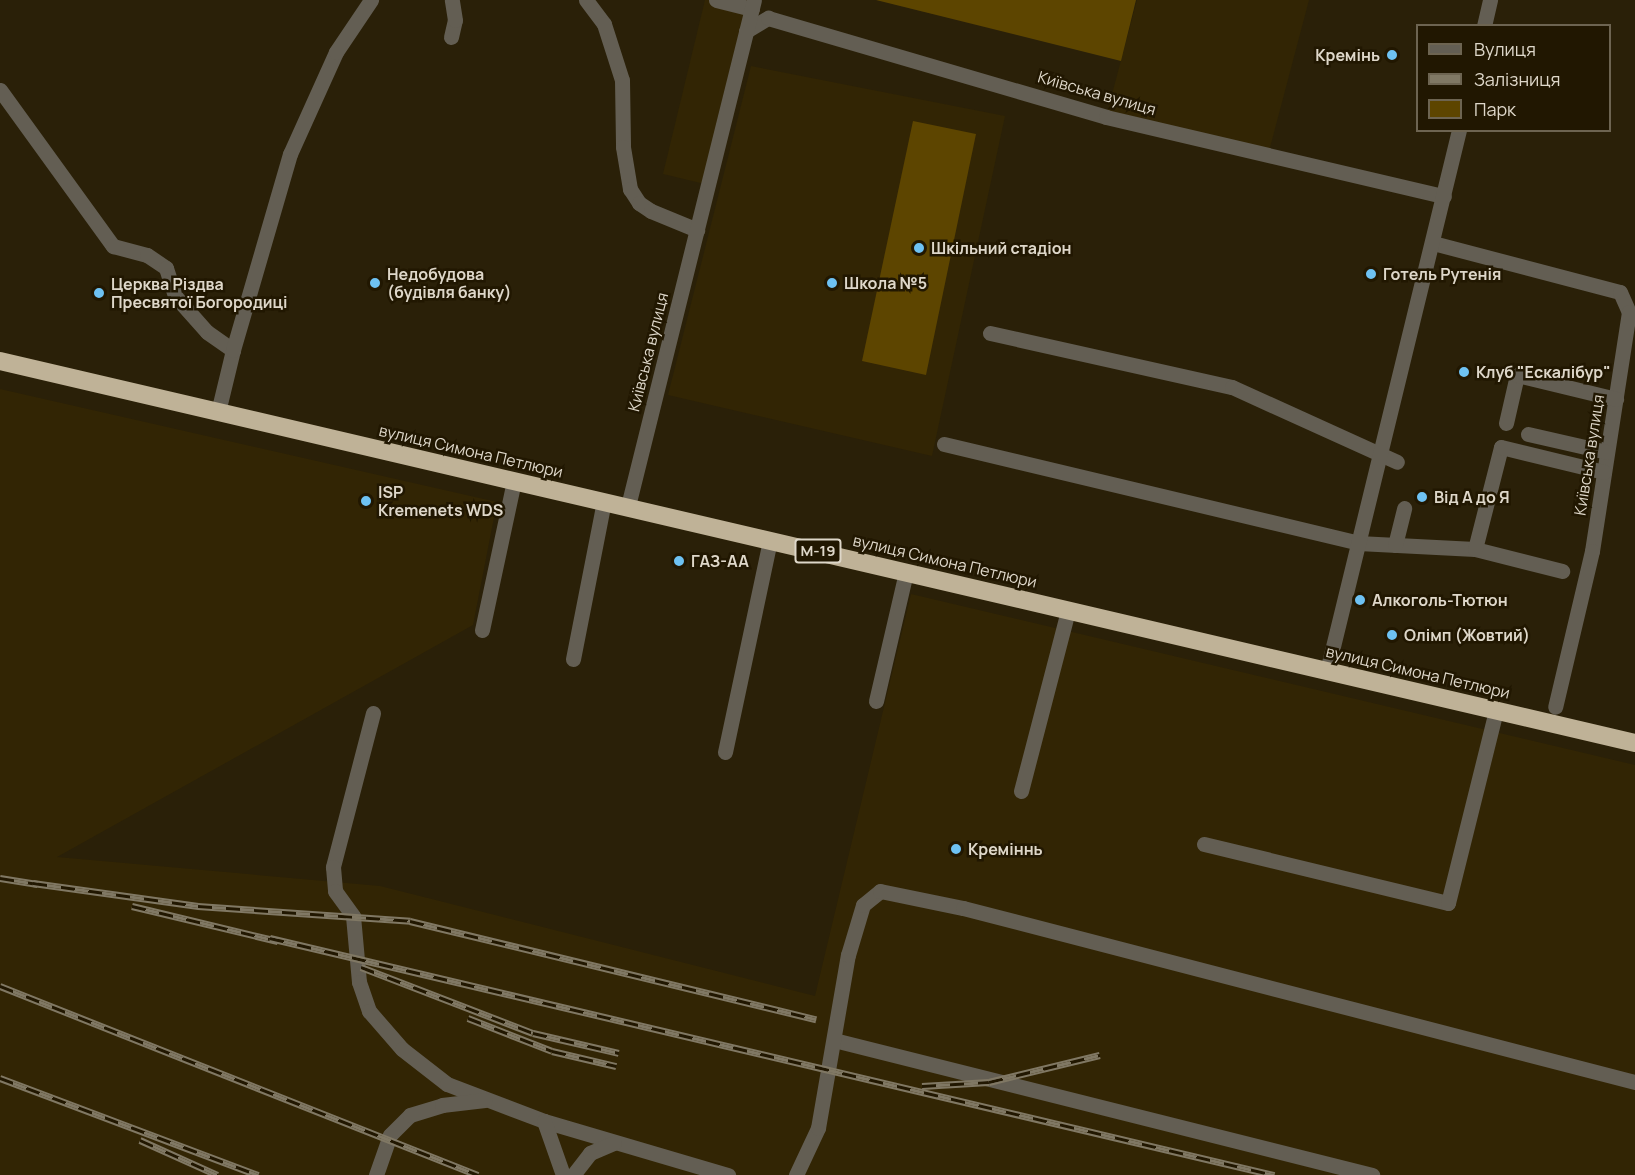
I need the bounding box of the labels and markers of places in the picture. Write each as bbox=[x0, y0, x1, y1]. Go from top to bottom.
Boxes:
place label: Кремінь bbox=[1315, 45, 1380, 65]
marker: Кремінь bbox=[1385, 48, 1399, 62]
place label: Шкільний стадіон bbox=[931, 238, 1072, 258]
marker: Шкільний стадіон bbox=[912, 241, 926, 255]
place label: Недобудова (будівля банку) bbox=[387, 264, 511, 302]
place label: Готель Рутенія bbox=[1383, 264, 1501, 284]
marker: Готель Рутенія bbox=[1364, 267, 1378, 281]
place label: Школа №5 bbox=[844, 273, 927, 293]
place label: Церква Різдва Пресвятої Богородиці bbox=[111, 274, 288, 312]
marker: Недобудова (будівля банку) bbox=[368, 276, 382, 290]
marker: Школа №5 bbox=[825, 276, 839, 290]
marker: Церква Різдва Пресвятої Богородиці bbox=[92, 286, 106, 300]
place label: Клуб "Ескалібур" bbox=[1476, 362, 1611, 382]
marker: Клуб "Ескалібур" bbox=[1457, 365, 1471, 379]
place label: ISP Kremenets WDS bbox=[378, 482, 503, 520]
place label: Від А до Я bbox=[1434, 487, 1510, 507]
marker: Від А до Я bbox=[1415, 490, 1429, 504]
marker: ISP Kremenets WDS bbox=[359, 494, 373, 508]
place label: ГАЗ-АА bbox=[691, 551, 749, 571]
marker: ГАЗ-АА bbox=[672, 554, 686, 568]
place label: Алкоголь-Тютюн bbox=[1372, 590, 1508, 610]
marker: Алкоголь-Тютюн bbox=[1353, 593, 1367, 607]
place label: Олімп (Жовтий) bbox=[1404, 625, 1530, 645]
marker: Олімп (Жовтий) bbox=[1385, 628, 1399, 642]
place label: Креміннь bbox=[968, 839, 1043, 859]
marker: Креміннь bbox=[949, 842, 963, 856]

